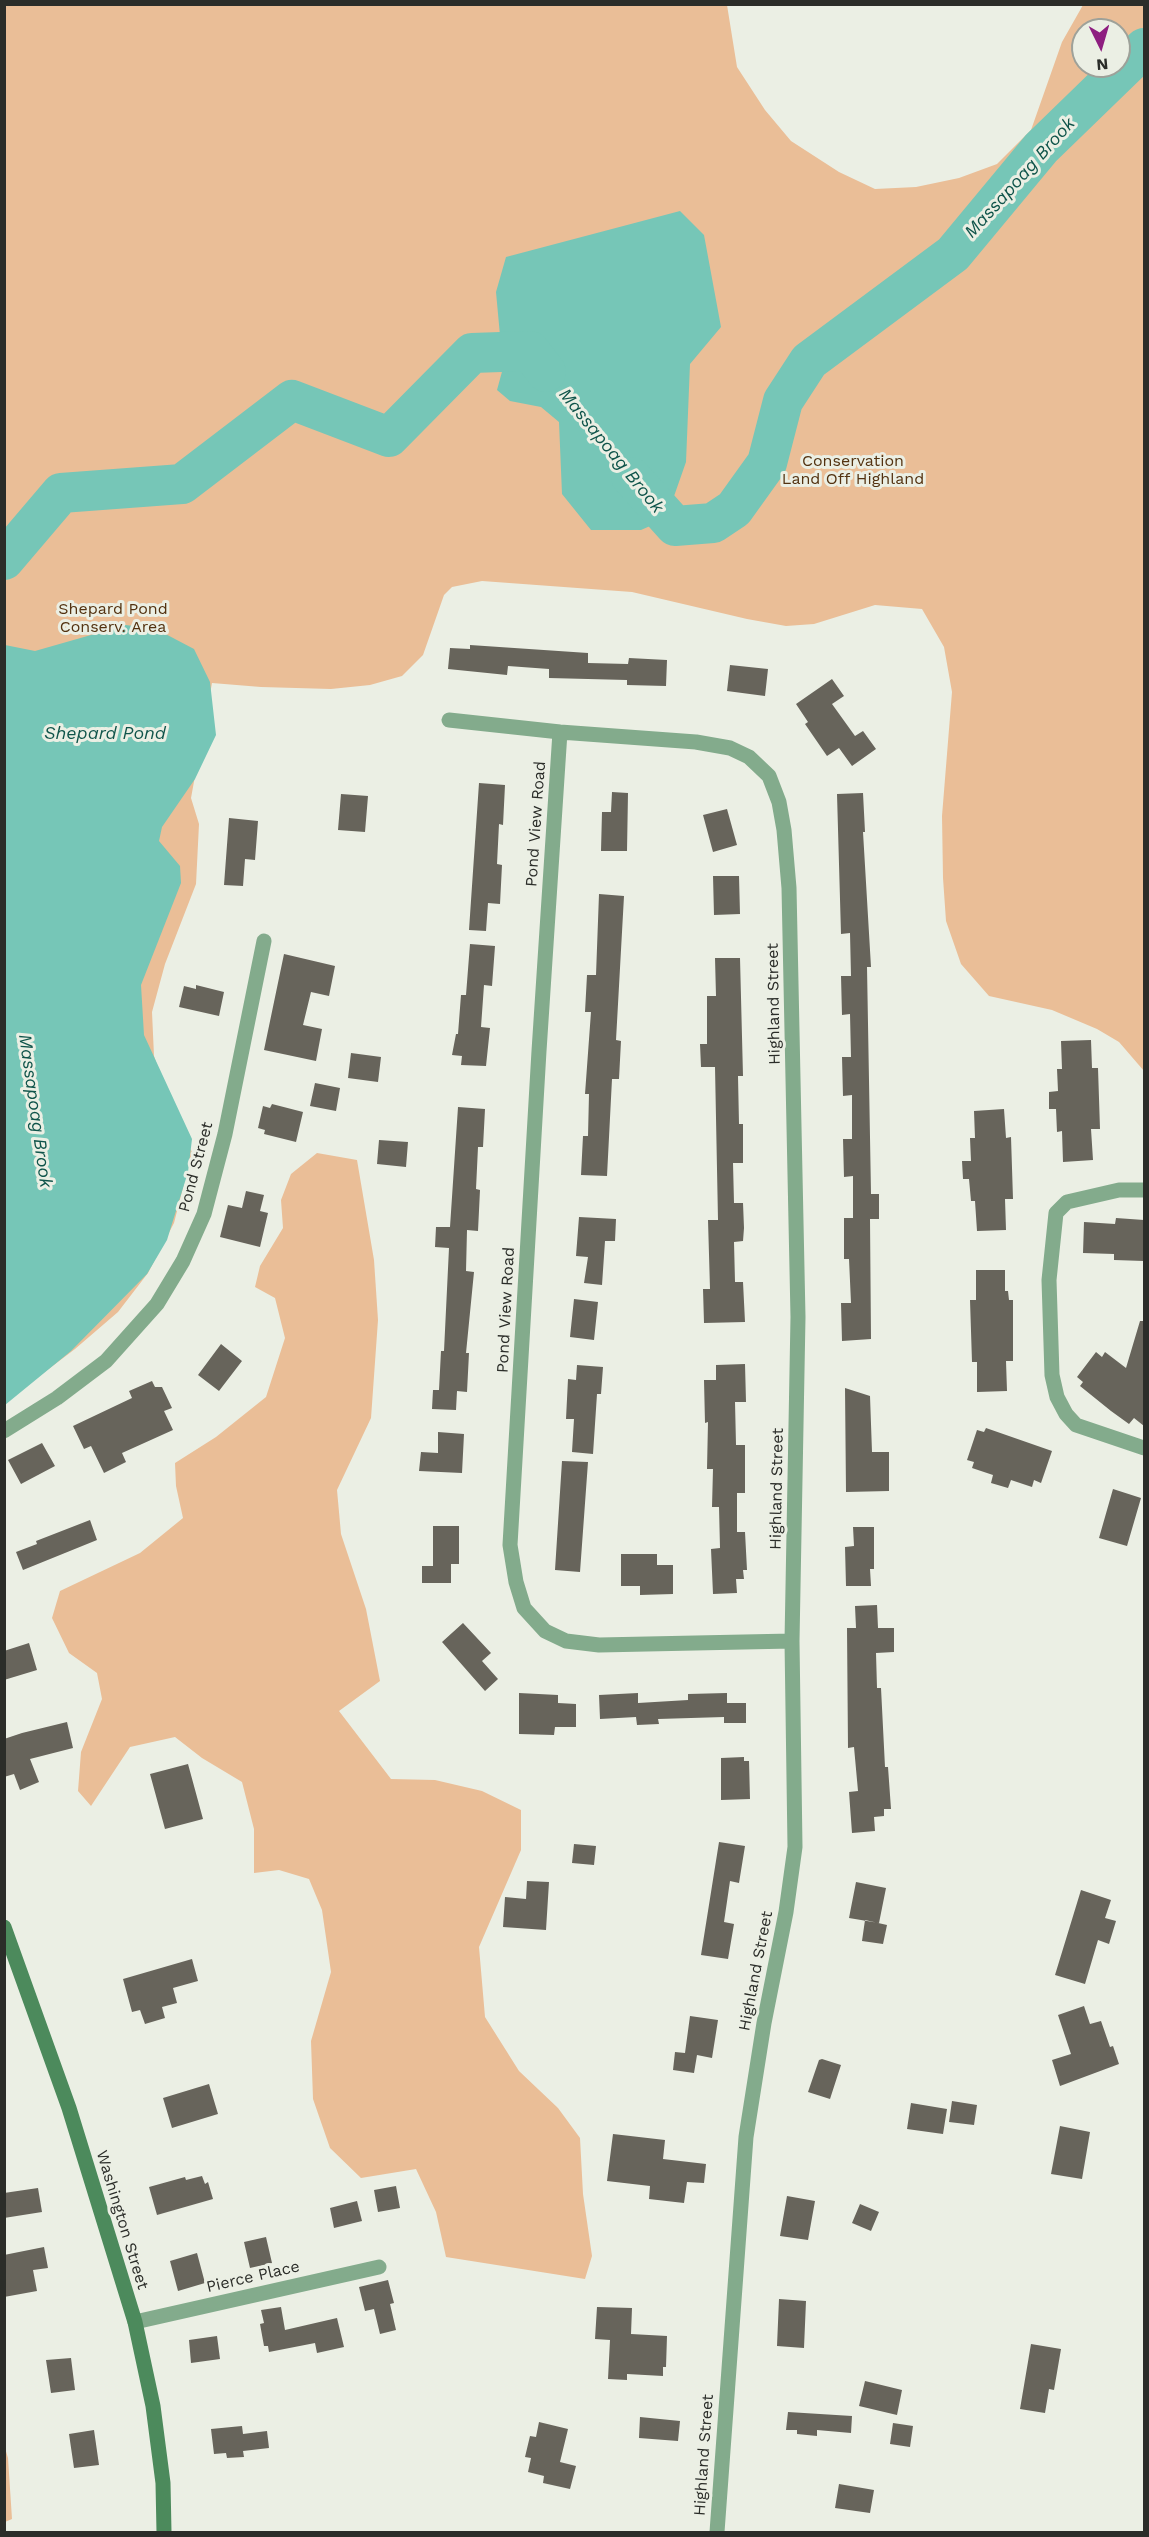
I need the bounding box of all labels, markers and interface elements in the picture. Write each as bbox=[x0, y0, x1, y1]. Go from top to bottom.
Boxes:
north arrow bbox=[1071, 18, 1131, 78]
text: N bbox=[1096, 54, 1109, 74]
water label: Massapoag Brook bbox=[960, 113, 1080, 243]
water label: Massapoag Brook bbox=[554, 384, 668, 518]
park label: Conservation Land Off Highland bbox=[782, 451, 924, 489]
park label: Shepard Pond Conserv. Area bbox=[58, 599, 168, 637]
water label: Shepard Pond bbox=[44, 723, 166, 745]
street label: Pond View Road bbox=[522, 760, 550, 888]
street label: Highland Street bbox=[763, 943, 785, 1065]
water label: Massapoag Brook bbox=[14, 1033, 56, 1189]
street label: Pond Street bbox=[175, 1120, 217, 1214]
street label: Pond View Road bbox=[493, 1247, 519, 1373]
street label: Highland Street bbox=[766, 1428, 788, 1550]
street label: Highland Street bbox=[735, 1909, 777, 2033]
street label: Washington Street bbox=[92, 2148, 152, 2292]
street label: Pierce Place bbox=[205, 2257, 301, 2297]
street label: Highland Street bbox=[690, 2394, 718, 2516]

